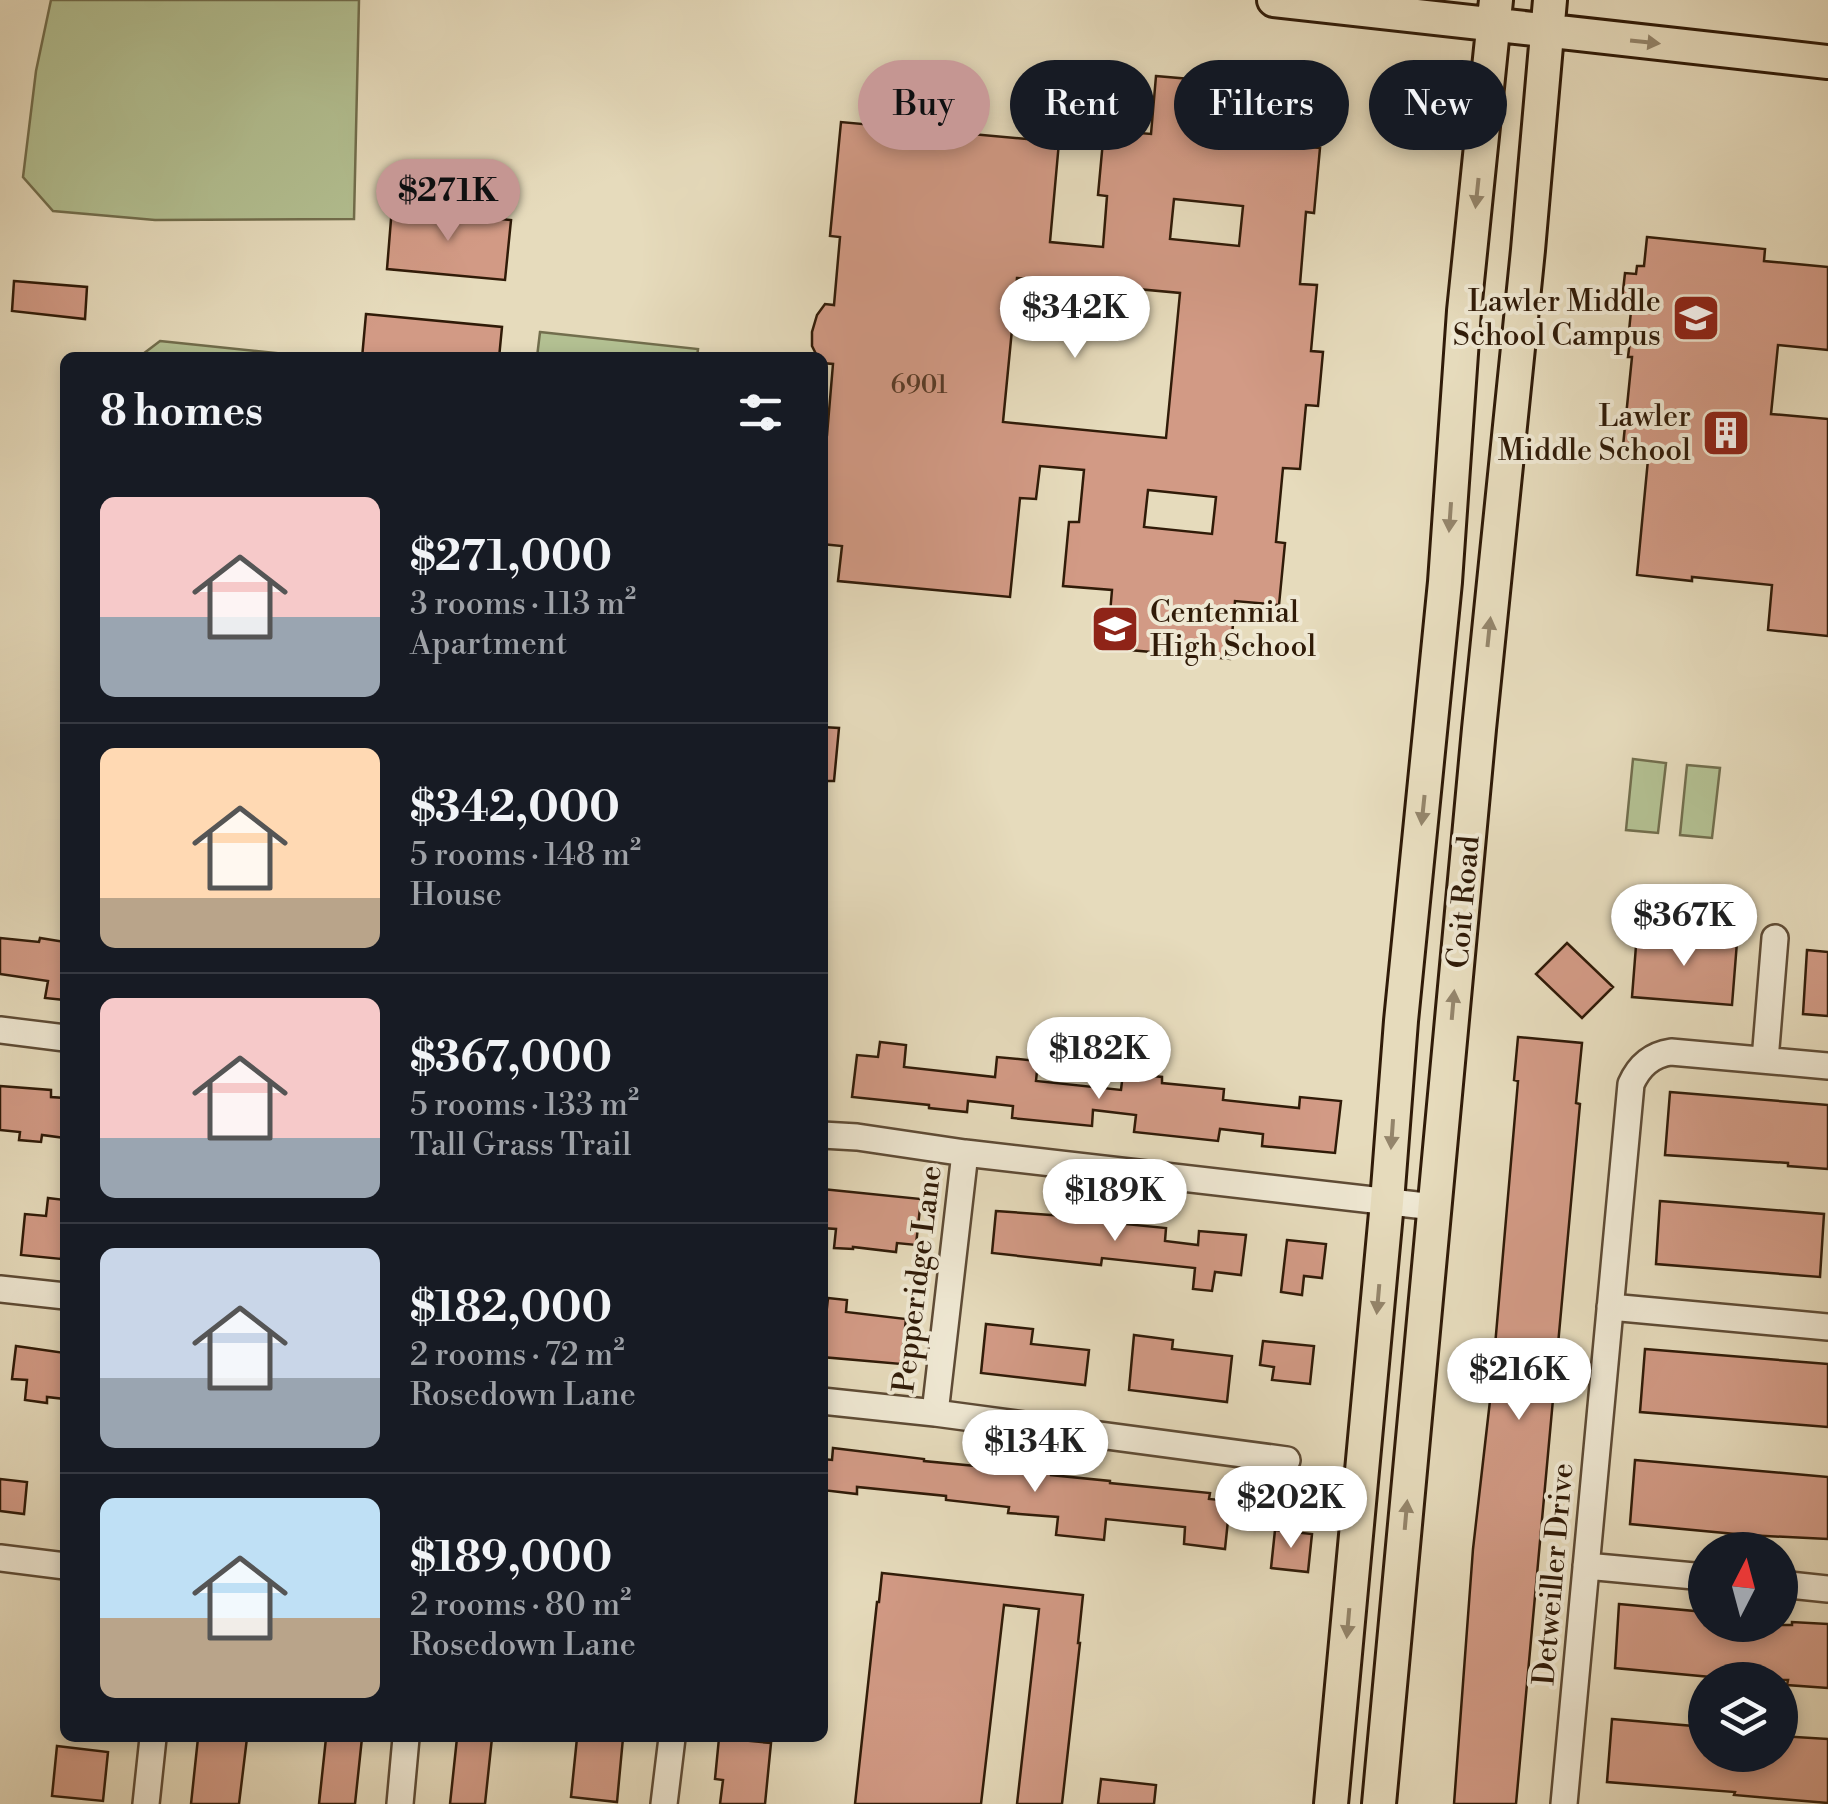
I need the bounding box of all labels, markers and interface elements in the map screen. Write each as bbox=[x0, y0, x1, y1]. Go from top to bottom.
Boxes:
one-way arrow bbox=[1629, 35, 1661, 51]
chip: Buy bbox=[858, 60, 990, 150]
chip: Rent bbox=[1010, 60, 1154, 150]
chip: Filters bbox=[1174, 60, 1349, 150]
chip: New bbox=[1369, 60, 1507, 150]
pin: $271K bbox=[378, 159, 518, 244]
text: $271K bbox=[398, 171, 498, 211]
one-way arrow bbox=[1468, 177, 1484, 209]
pin: $342K bbox=[1005, 276, 1145, 361]
place label: Lawler Middle School Campus bbox=[1453, 283, 1661, 355]
text: $342K bbox=[1022, 288, 1128, 328]
school or university icon: Lawler Middle School Campus bbox=[1670, 292, 1722, 344]
house number: 6901 bbox=[891, 370, 948, 401]
icon: filters bbox=[733, 385, 788, 440]
text: 8 homes bbox=[100, 386, 263, 439]
place label: Lawler Middle School bbox=[1498, 398, 1691, 470]
building icon: Lawler Middle School bbox=[1700, 407, 1752, 459]
one-way arrow bbox=[1441, 501, 1457, 533]
text: $271,000 bbox=[410, 531, 612, 584]
icon: home bbox=[180, 537, 300, 657]
text: 3 rooms · 113 m² bbox=[410, 584, 636, 624]
place label: Centennial High School bbox=[1150, 594, 1316, 666]
school or university icon: Centennial High School bbox=[1089, 603, 1141, 655]
one-way arrow bbox=[1481, 616, 1497, 648]
text: Apartment bbox=[410, 624, 567, 664]
text: $342,000 bbox=[410, 782, 620, 835]
icon: home bbox=[180, 788, 300, 908]
one-way arrow bbox=[1415, 795, 1431, 827]
street label: Coit Road bbox=[1439, 834, 1489, 970]
text: 5 rooms · 148 m² bbox=[410, 835, 641, 875]
text: House bbox=[410, 875, 502, 915]
pin: $367K bbox=[1614, 884, 1754, 969]
text: $367K bbox=[1633, 896, 1735, 936]
one-way arrow bbox=[1446, 989, 1462, 1021]
pin: $182K bbox=[1029, 1017, 1169, 1102]
text: $182K bbox=[1049, 1029, 1149, 1069]
text: $367,000 bbox=[410, 1032, 612, 1085]
icon: home bbox=[180, 1038, 300, 1158]
text: 5 rooms · 133 m² bbox=[410, 1085, 639, 1125]
one-way arrow bbox=[1384, 1118, 1400, 1150]
text: Tall Grass Trail bbox=[410, 1125, 632, 1165]
pin: $189K bbox=[1045, 1159, 1185, 1244]
street label: Pepperidge Lane bbox=[885, 1163, 951, 1395]
text: $189K bbox=[1065, 1171, 1165, 1211]
text: $182,000 bbox=[410, 1282, 612, 1335]
one-way arrow bbox=[1370, 1284, 1386, 1315]
icon: home bbox=[180, 1288, 300, 1408]
text: 2 rooms · 72 m² bbox=[410, 1335, 625, 1375]
pin: $216K bbox=[1449, 1338, 1589, 1423]
text: $216K bbox=[1469, 1350, 1569, 1390]
text: Rosedown Lane bbox=[410, 1375, 636, 1415]
pin: $134K bbox=[965, 1410, 1105, 1495]
text: $134K bbox=[984, 1422, 1086, 1462]
street label: Detweiller Drive bbox=[1525, 1461, 1583, 1687]
pin: $202K bbox=[1221, 1466, 1361, 1551]
text: $202K bbox=[1237, 1478, 1345, 1518]
one-way arrow bbox=[1398, 1499, 1414, 1530]
text: $189,000 bbox=[410, 1532, 612, 1585]
north arrow bbox=[1688, 1532, 1798, 1642]
map controls bbox=[1688, 1532, 1798, 1772]
icon: home bbox=[180, 1538, 300, 1658]
text: 2 rooms · 80 m² bbox=[410, 1585, 631, 1625]
one-way arrow bbox=[1340, 1607, 1356, 1639]
text: Rosedown Lane bbox=[410, 1625, 636, 1665]
button: layers bbox=[1688, 1662, 1798, 1772]

